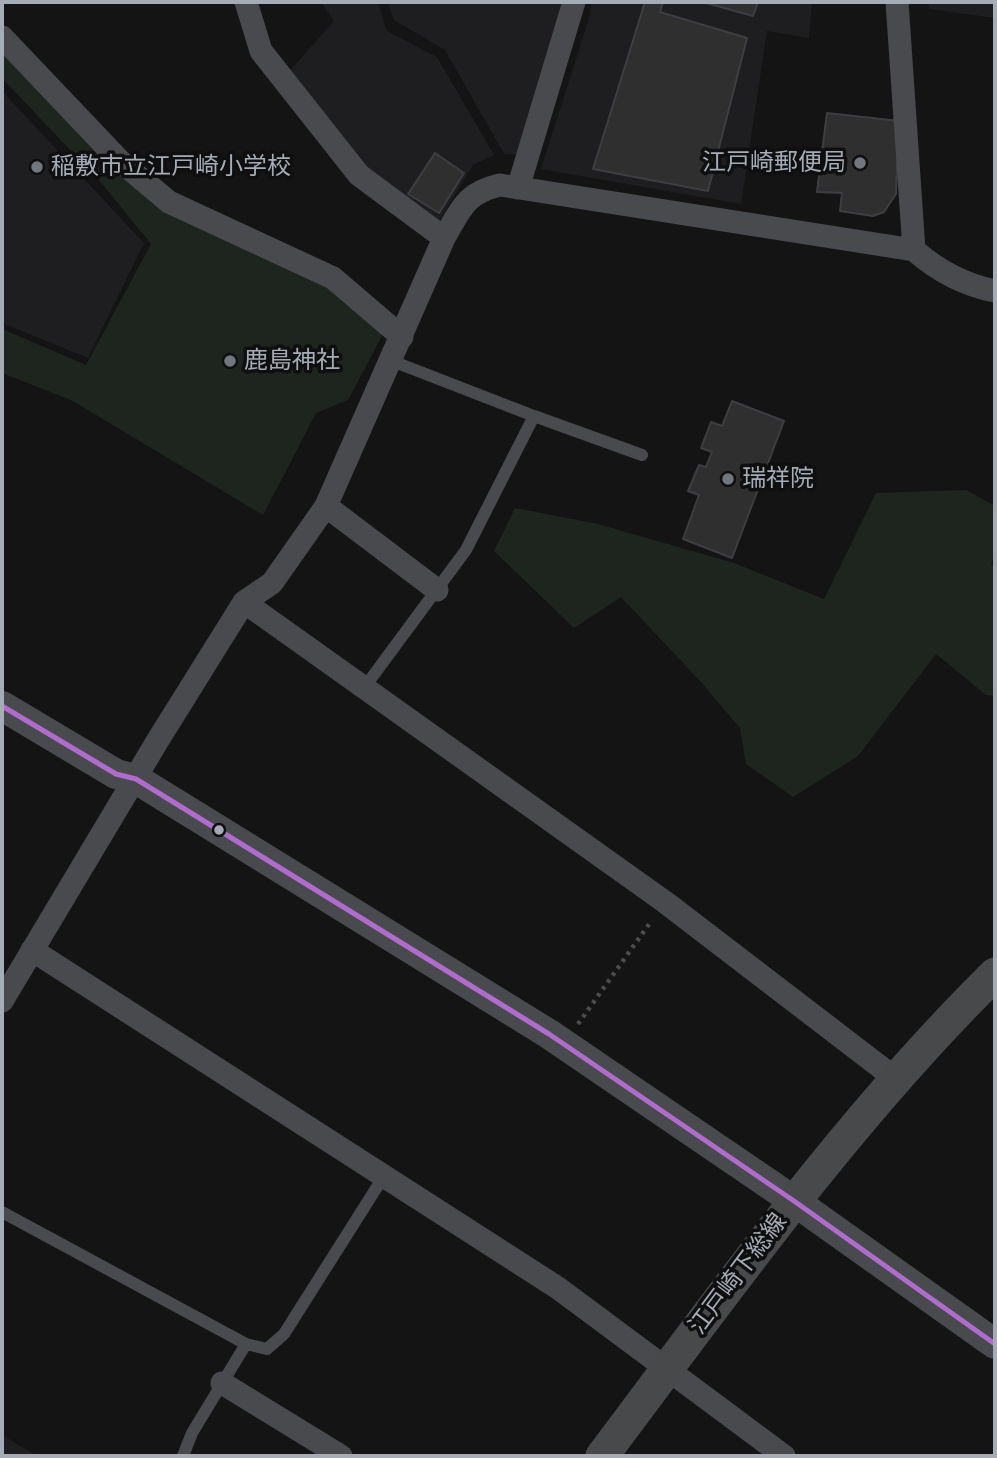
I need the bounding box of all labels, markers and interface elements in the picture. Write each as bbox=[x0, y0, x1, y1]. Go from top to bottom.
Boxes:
place label: 江戸崎郵便局 bbox=[702, 149, 846, 177]
place label: 稲敷市立江戸崎小学校 bbox=[51, 153, 291, 181]
marker: 江戸崎郵便局 bbox=[852, 155, 868, 171]
marker: 稲敷市立江戸崎小学校 bbox=[29, 159, 45, 175]
place label: 鹿島神社 bbox=[244, 347, 340, 375]
marker: 鹿島神社 bbox=[222, 353, 238, 369]
place label: 瑞祥院 bbox=[742, 465, 814, 493]
marker: 瑞祥院 bbox=[720, 471, 736, 487]
unlabelled marker bbox=[212, 823, 226, 837]
street label: 江戸崎下総線 bbox=[683, 1208, 793, 1340]

